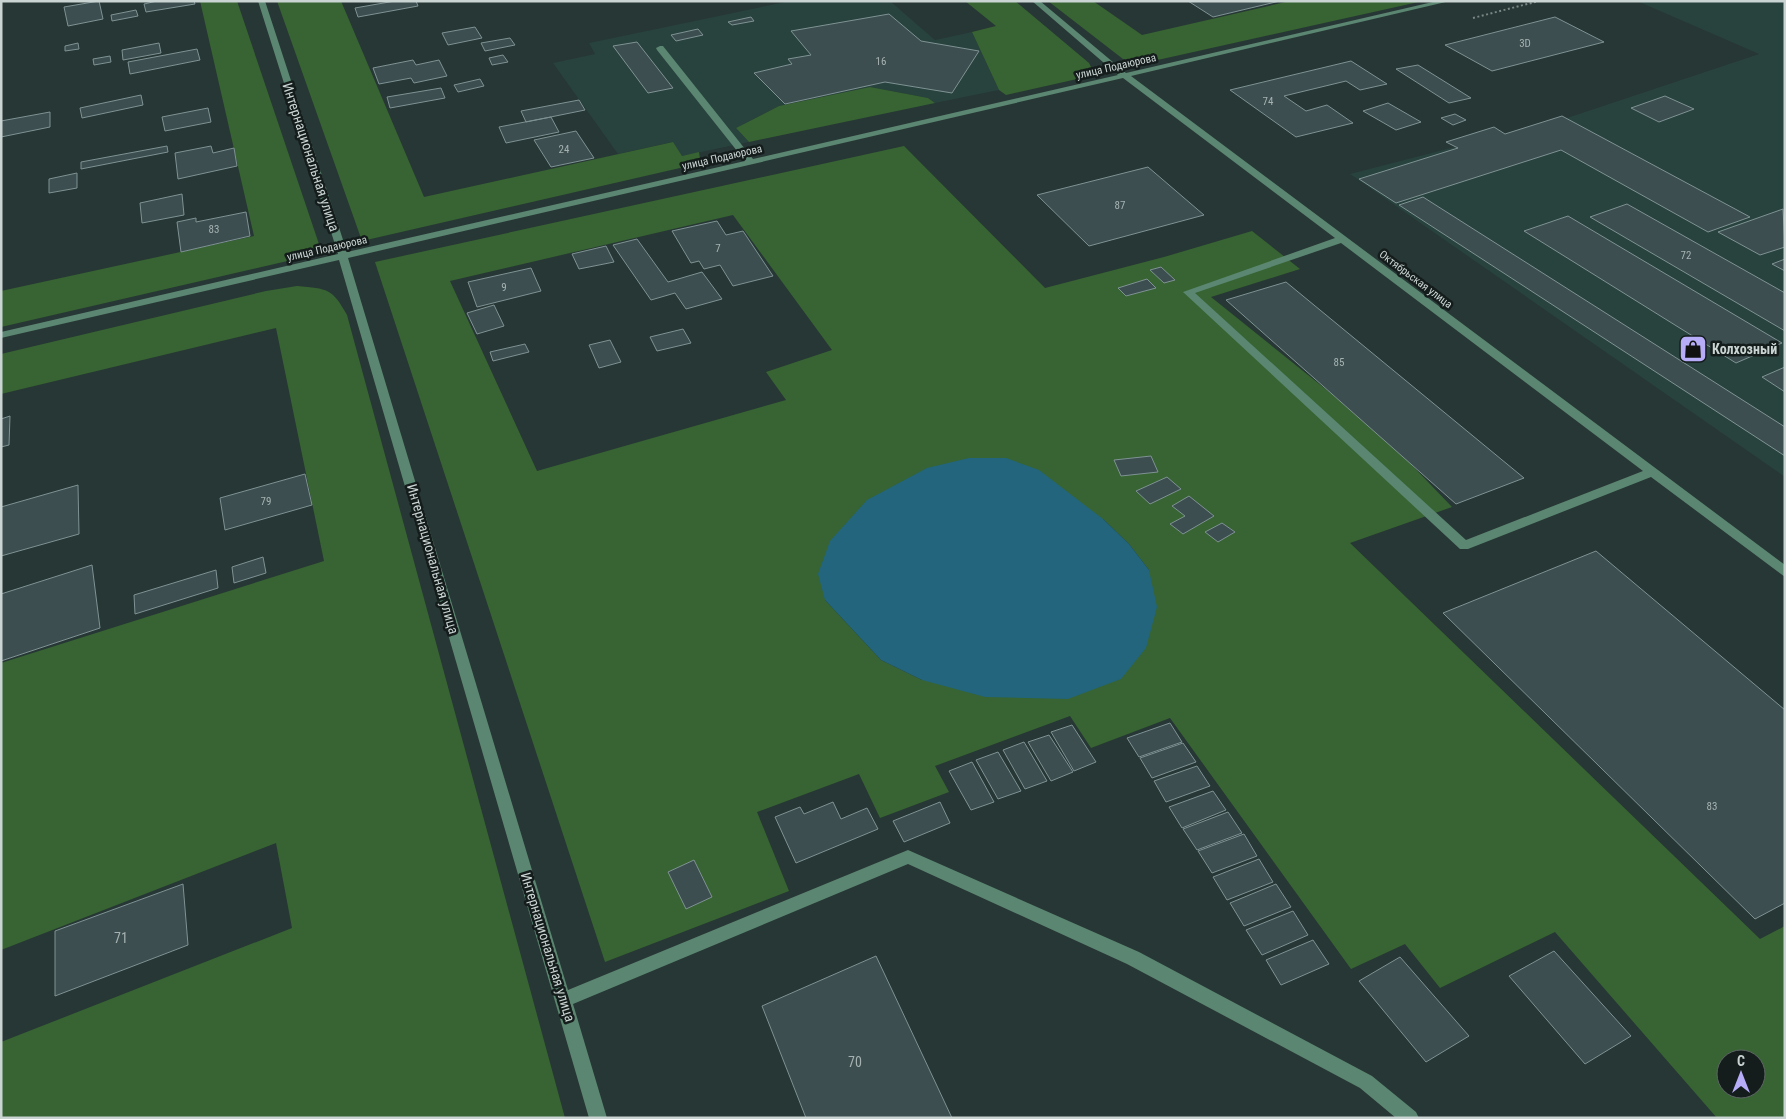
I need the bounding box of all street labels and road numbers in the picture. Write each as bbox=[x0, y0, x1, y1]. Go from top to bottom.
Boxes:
street label: улица Подаюрова bbox=[1075, 51, 1157, 82]
street label: Интернациональная улица bbox=[279, 81, 343, 233]
street label: улица Подаюрова bbox=[681, 142, 763, 173]
street label: улица Подаюрова bbox=[286, 233, 368, 264]
street label: Октябрьская улица bbox=[1377, 248, 1455, 311]
street label: Интернациональная улица bbox=[404, 482, 462, 636]
street label: Интернациональная улица bbox=[518, 870, 578, 1024]

